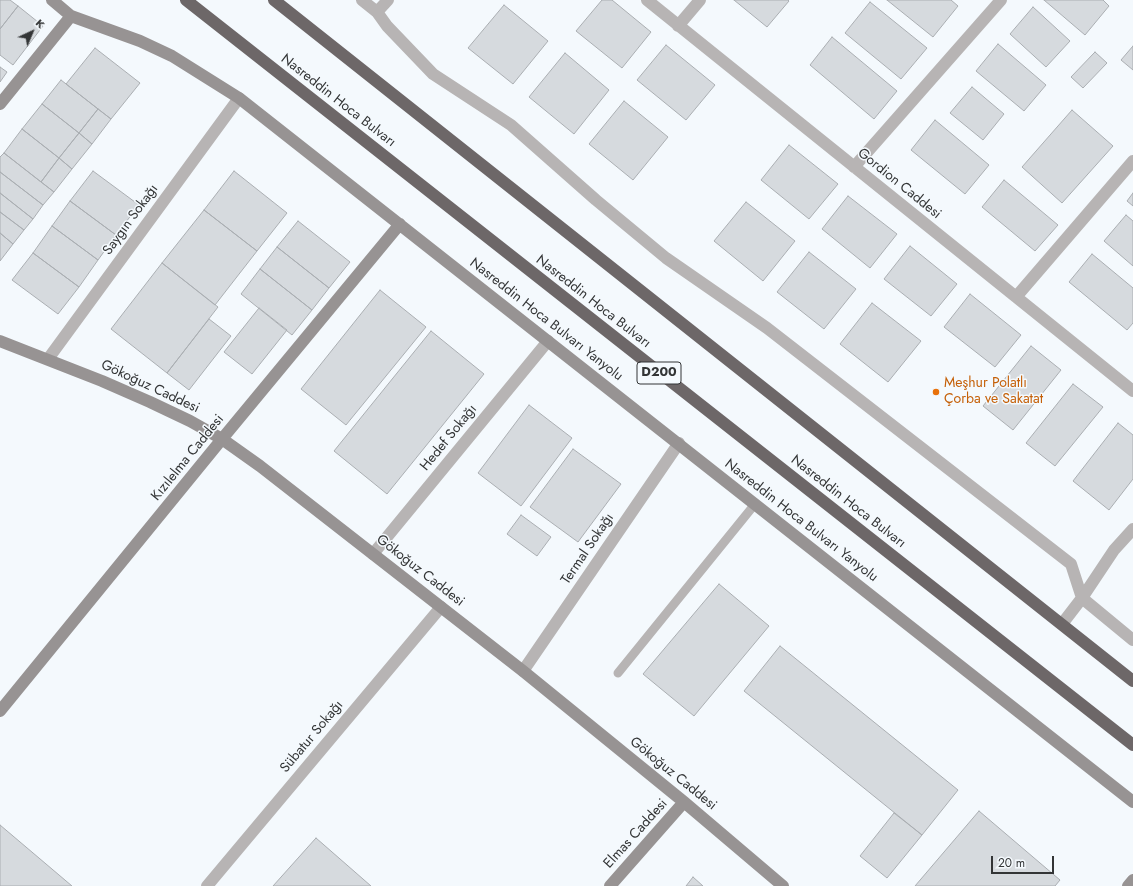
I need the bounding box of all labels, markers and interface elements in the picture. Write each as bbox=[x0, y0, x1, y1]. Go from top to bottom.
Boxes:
north arrow bbox=[12, 12, 52, 52]
text: K bbox=[32, 15, 49, 32]
street label: Nasreddin Hoca Bulvarı bbox=[277, 51, 399, 151]
street label: Gordion Caddesi bbox=[854, 145, 944, 223]
street label: Saygın Sokağı bbox=[100, 181, 162, 259]
street label: Nasreddin Hoca Bulvarı bbox=[532, 252, 654, 352]
street label: Nasreddin Hoca Bulvarı Yanyolu bbox=[466, 255, 626, 385]
street label: Gökoğuz Caddesi bbox=[98, 357, 202, 417]
road number: D200 bbox=[637, 362, 681, 384]
place label: Meşhur Polatlı Çorba ve Sakatat bbox=[944, 376, 1043, 408]
marker: Meşhur Polatlı Çorba ve Sakatat bbox=[931, 387, 941, 397]
street label: Hedef Sokağı bbox=[417, 401, 481, 475]
street label: Kızılelma Caddesi bbox=[148, 412, 228, 504]
street label: Nasreddin Hoca Bulvarı bbox=[787, 452, 909, 552]
street label: Nasreddin Hoca Bulvarı Yanyolu bbox=[721, 456, 881, 586]
street label: Termal Sokağı bbox=[558, 510, 618, 588]
street label: Gökoğuz Caddesi bbox=[373, 531, 467, 611]
street label: Sübatur Sokağı bbox=[277, 697, 347, 777]
street label: Gökoğuz Caddesi bbox=[626, 734, 720, 814]
street label: Elmas Caddesi bbox=[601, 796, 671, 872]
scale bar bbox=[993, 848, 1056, 874]
text: 20 m bbox=[998, 854, 1025, 872]

